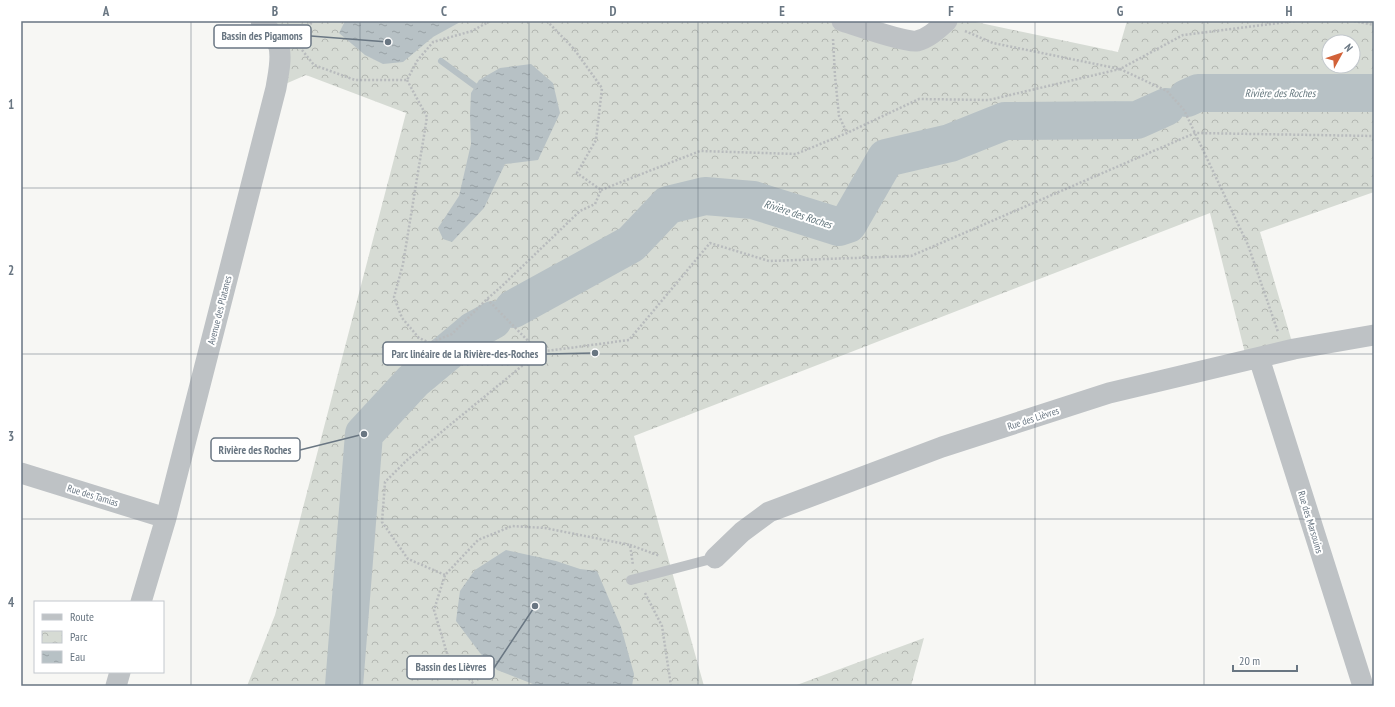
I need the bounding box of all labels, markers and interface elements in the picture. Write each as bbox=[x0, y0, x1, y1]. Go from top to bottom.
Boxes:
text: A bbox=[102, 3, 110, 20]
text: B bbox=[272, 3, 278, 20]
text: C bbox=[441, 3, 447, 20]
text: D bbox=[610, 3, 617, 20]
text: E bbox=[779, 3, 785, 20]
text: F bbox=[948, 3, 954, 20]
text: G bbox=[1117, 3, 1124, 20]
text: H bbox=[1286, 3, 1293, 20]
callout: Bassin des Pigamons bbox=[214, 25, 311, 48]
text: Bassin des Pigamons bbox=[221, 29, 303, 43]
north arrow bbox=[1321, 34, 1361, 74]
text: N bbox=[1341, 41, 1356, 54]
water label: Rivière des Roches bbox=[1245, 86, 1317, 100]
text: 1 bbox=[8, 96, 14, 113]
water label: Rivière des Roches bbox=[762, 196, 835, 232]
text: 2 bbox=[8, 262, 14, 279]
street label: Avenue des Platanes bbox=[205, 274, 235, 346]
callout: Parc linéaire de la Rivière-des-Roches bbox=[383, 342, 546, 365]
text: Parc linéaire de la Rivière-des-Roches bbox=[392, 347, 539, 361]
street label: Rue des Lièvres bbox=[1006, 404, 1061, 433]
text: 3 bbox=[8, 428, 14, 445]
callout: Rivière des Roches bbox=[211, 438, 300, 461]
text: Rivière des Roches bbox=[219, 443, 292, 457]
street label: Rue des Tamias bbox=[66, 482, 121, 510]
street label: Rue des Marsouins bbox=[1295, 489, 1326, 555]
text: 4 bbox=[8, 594, 15, 611]
legend bbox=[34, 601, 164, 673]
text: Route bbox=[70, 609, 94, 624]
text: Parc bbox=[70, 629, 88, 644]
scale bar bbox=[1233, 647, 1297, 673]
text: Eau bbox=[70, 649, 85, 664]
text: 20 m bbox=[1239, 653, 1260, 668]
callout: Bassin des Lièvres bbox=[407, 656, 494, 679]
text: Bassin des Lièvres bbox=[416, 660, 487, 674]

